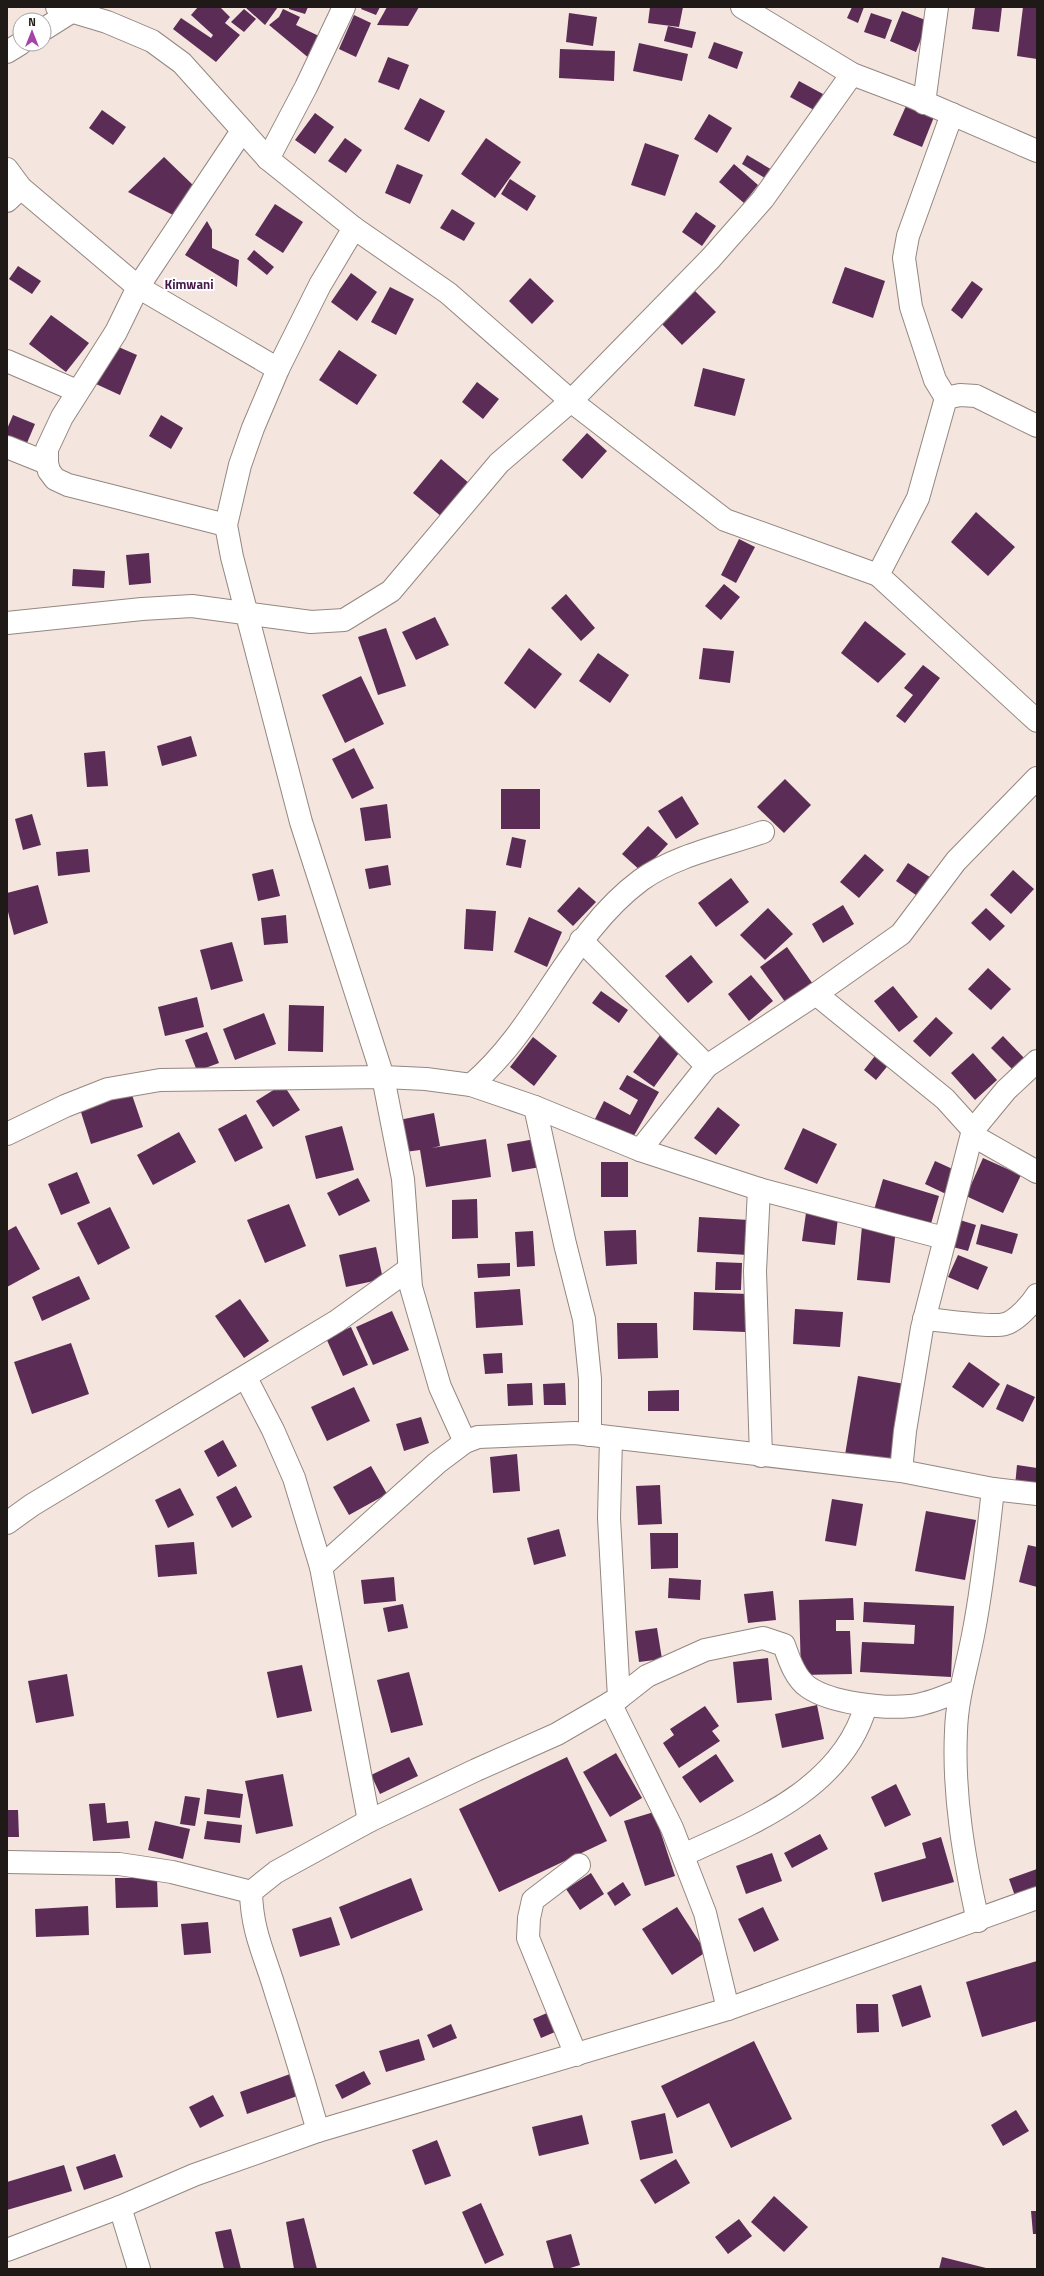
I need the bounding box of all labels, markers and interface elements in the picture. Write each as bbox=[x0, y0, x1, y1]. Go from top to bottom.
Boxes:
north arrow bbox=[12, 12, 52, 52]
text: N bbox=[28, 14, 36, 30]
district label: Kimwani bbox=[164, 274, 214, 294]

